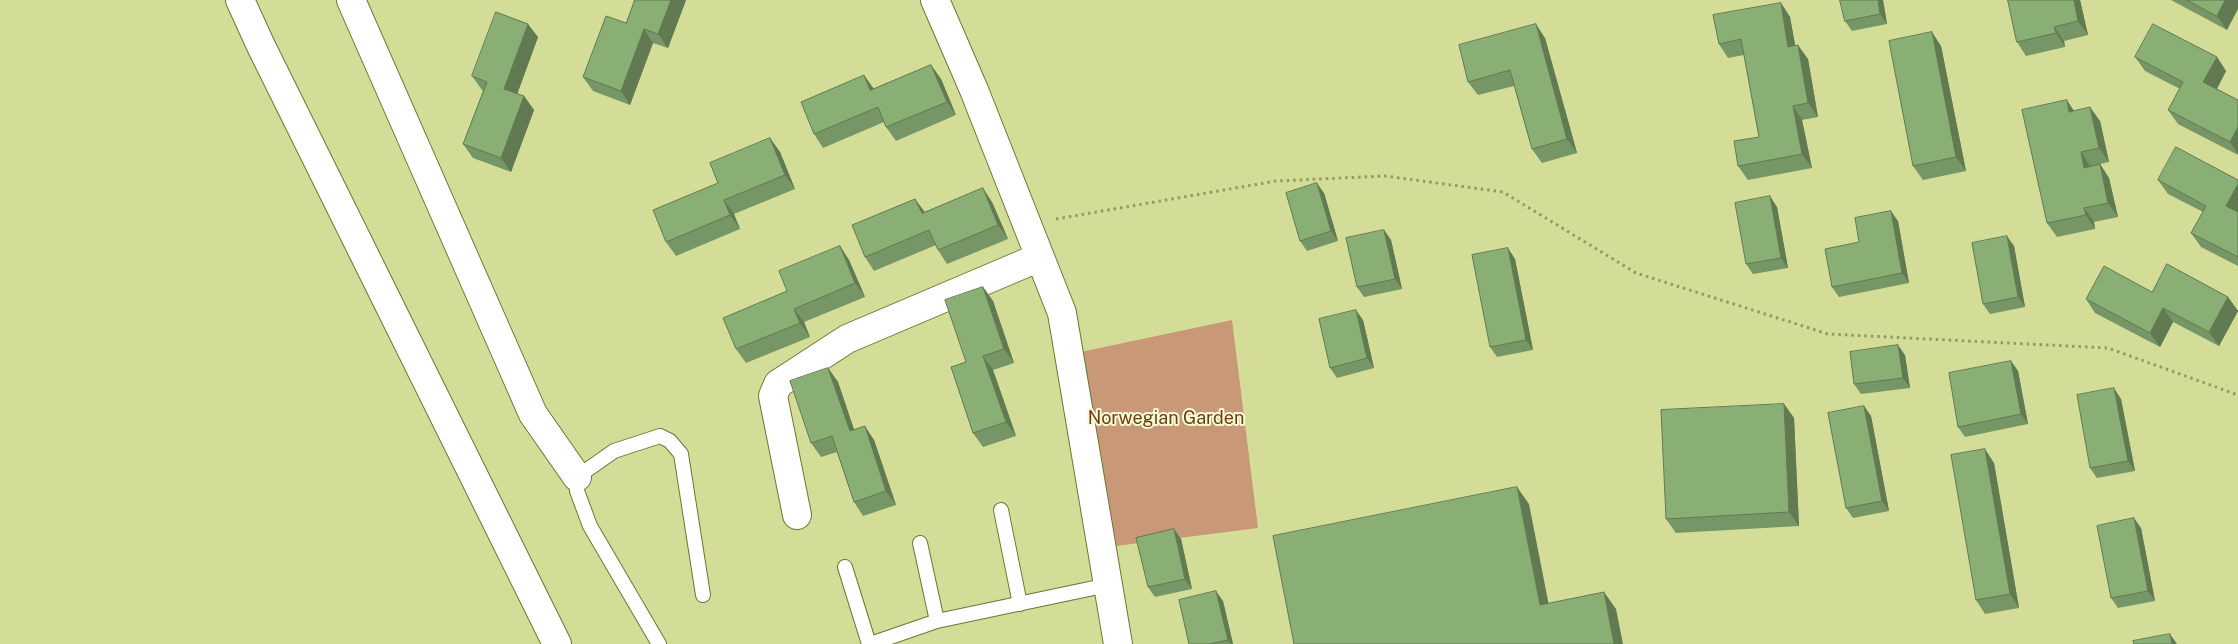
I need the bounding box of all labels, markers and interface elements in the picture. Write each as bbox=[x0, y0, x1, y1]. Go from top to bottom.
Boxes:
park label: Norwegian Garden bbox=[1088, 407, 1244, 429]

